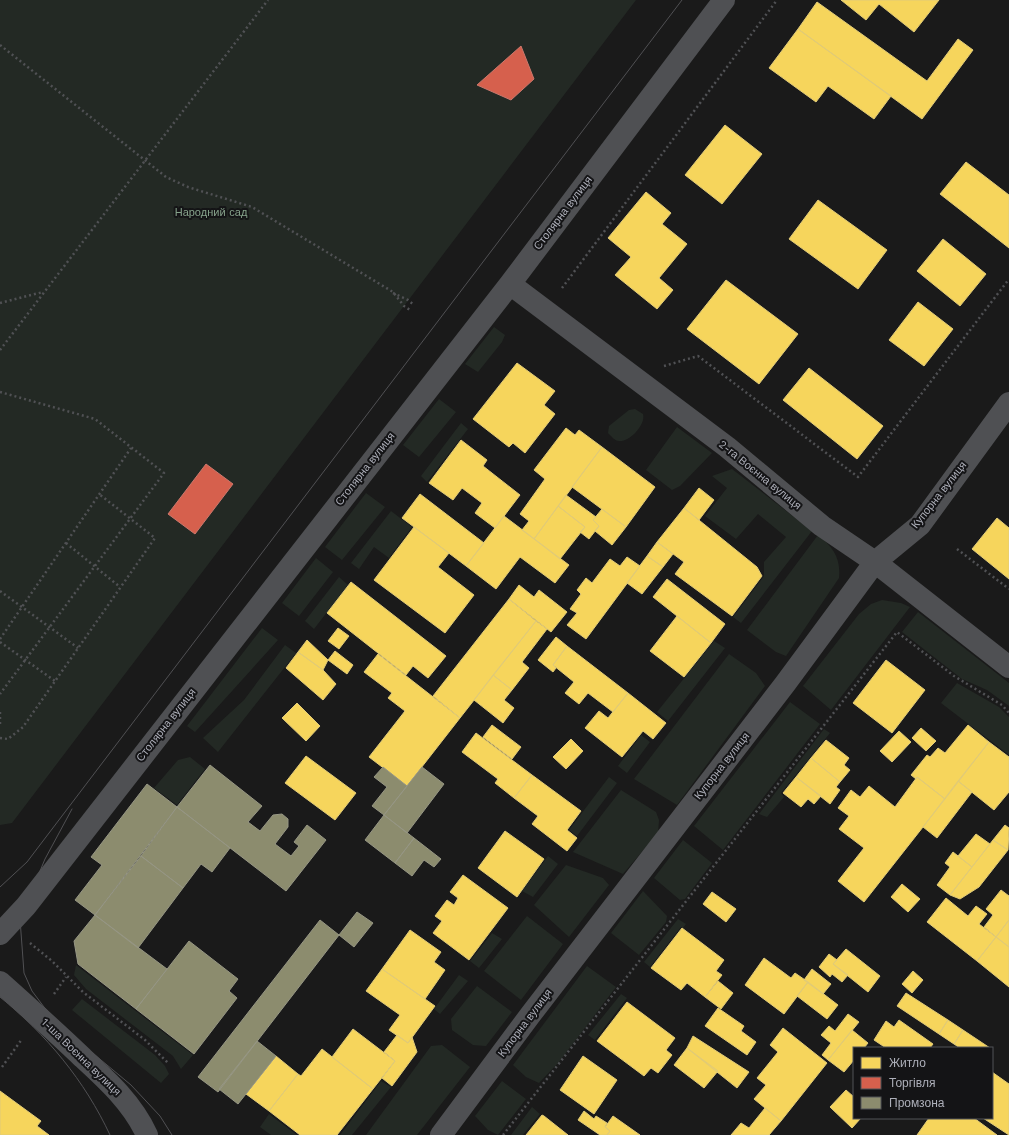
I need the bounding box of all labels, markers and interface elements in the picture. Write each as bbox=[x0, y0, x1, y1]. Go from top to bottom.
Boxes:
street label: Столярна вулиця bbox=[531, 174, 595, 252]
park label: Народний сад bbox=[175, 206, 248, 219]
street label: Столярна вулиця bbox=[333, 430, 397, 508]
street label: 2-га Воєнна вулиця bbox=[716, 438, 804, 512]
street label: Купорна вулиця bbox=[909, 459, 969, 531]
street label: Столярна вулиця bbox=[134, 686, 198, 764]
street label: Купорна вулиця bbox=[692, 730, 752, 802]
street label: Купорна вулиця bbox=[495, 986, 555, 1060]
street label: 1-ша Воєнна вулиця bbox=[39, 1016, 123, 1098]
legend bbox=[853, 1047, 993, 1119]
text: Житло bbox=[889, 1056, 926, 1070]
text: Торгівля bbox=[889, 1076, 935, 1090]
text: Промзона bbox=[889, 1096, 945, 1110]

